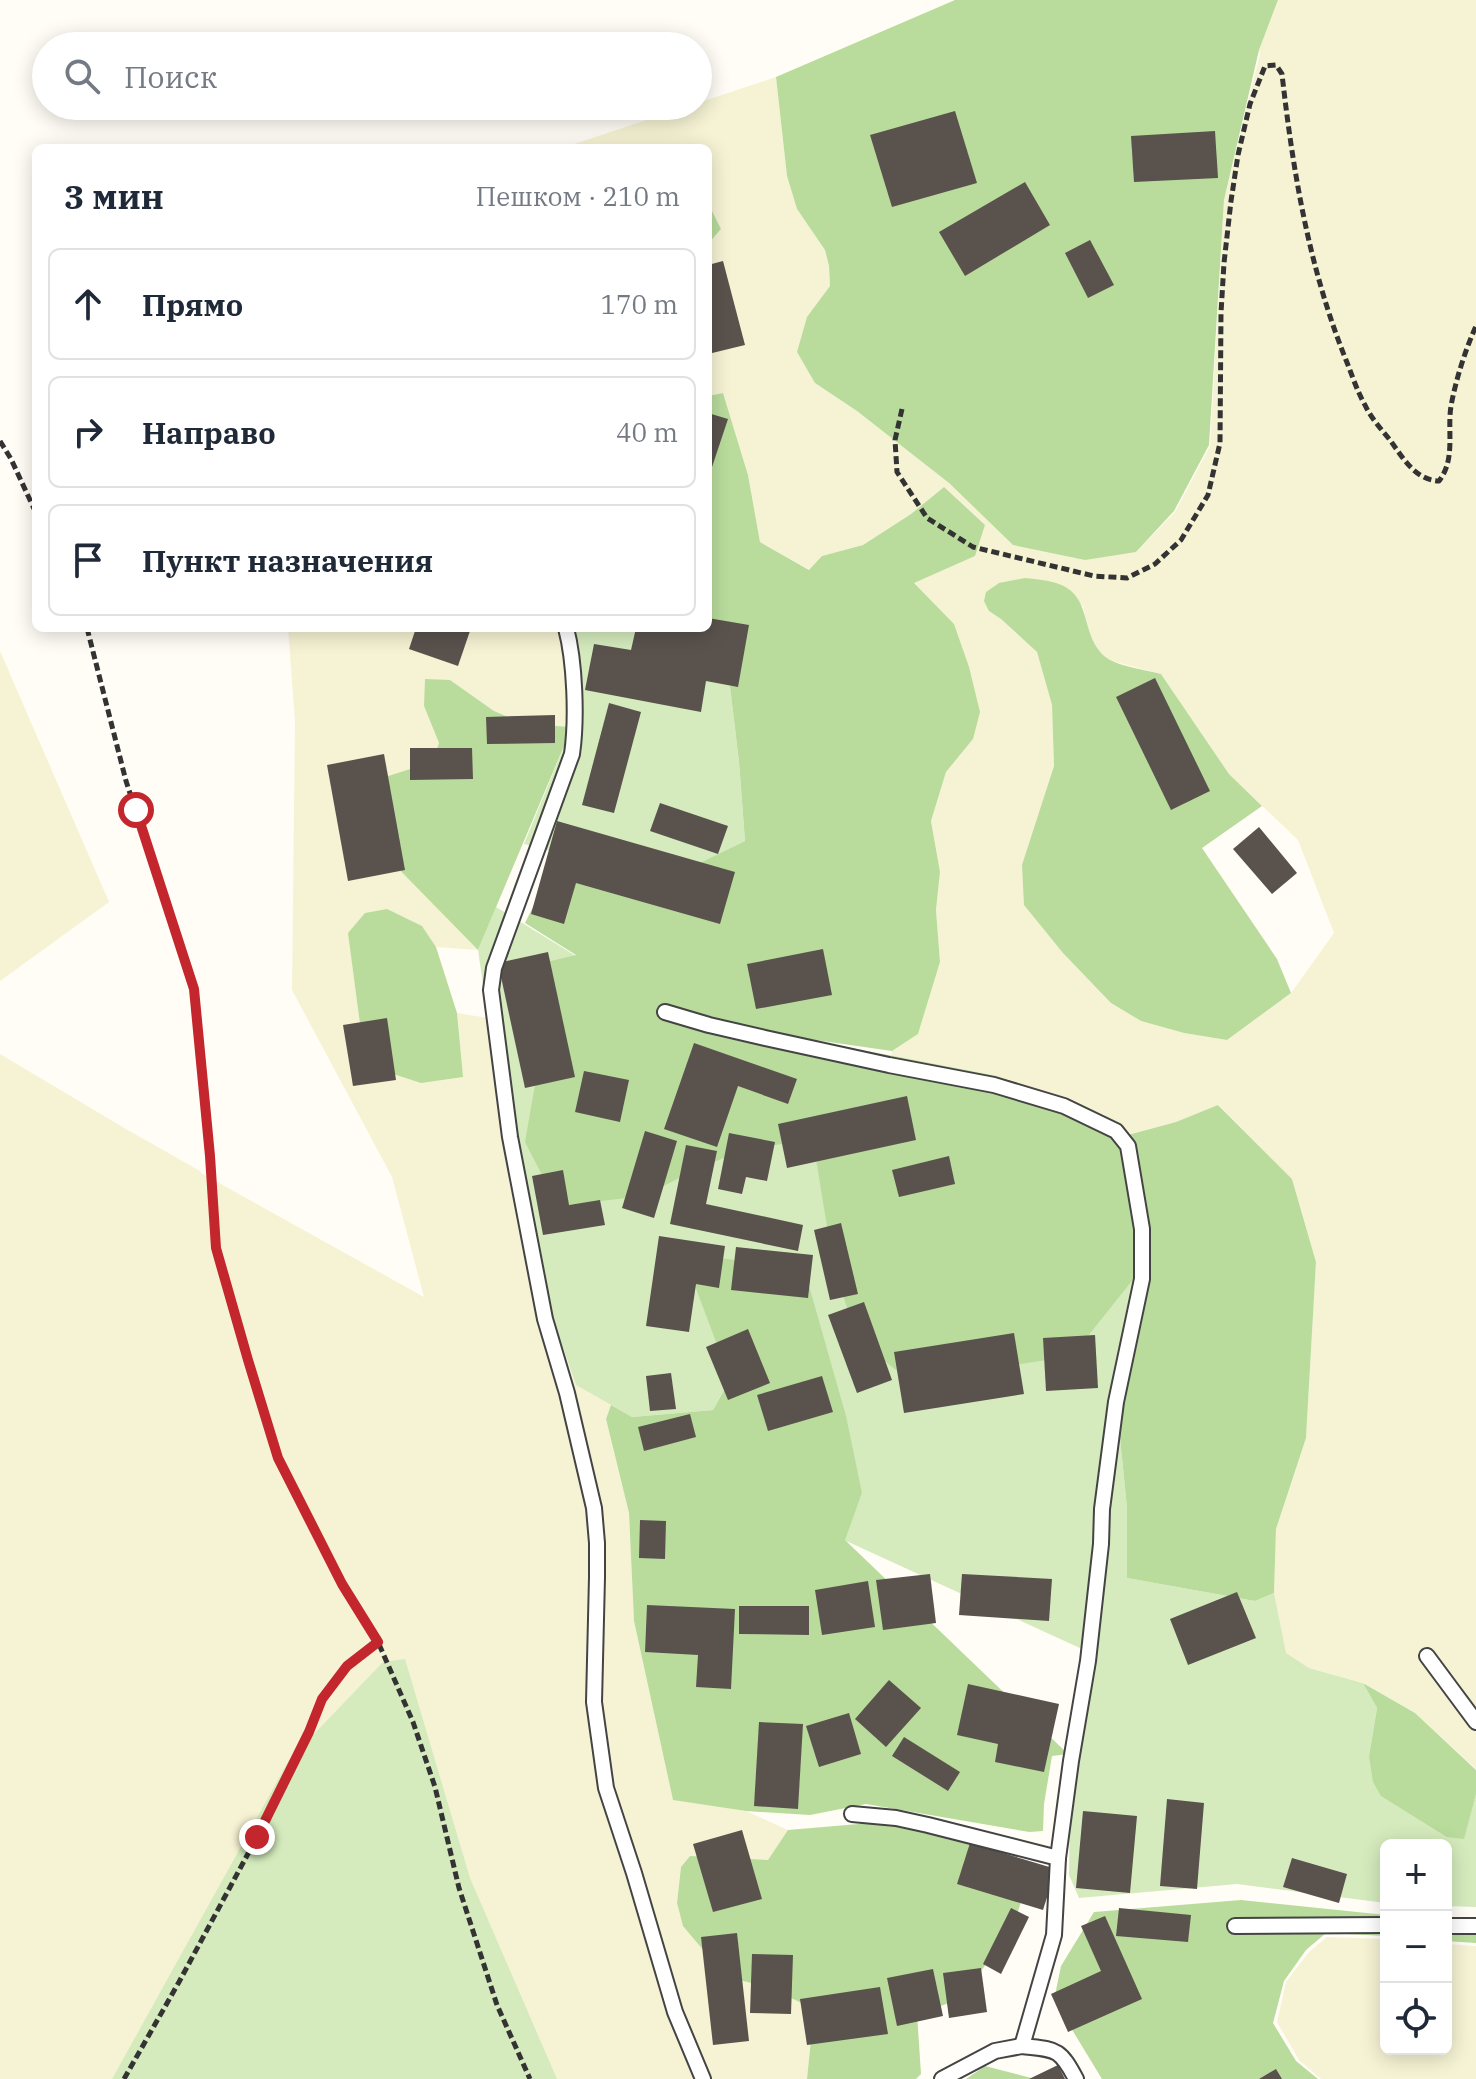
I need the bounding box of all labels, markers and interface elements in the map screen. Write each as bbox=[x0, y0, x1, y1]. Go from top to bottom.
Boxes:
search box bbox=[32, 32, 712, 120]
icon: search bbox=[60, 54, 104, 98]
text: Поиск bbox=[124, 57, 217, 96]
text: 3 мин bbox=[64, 174, 164, 218]
text: Пешком · 210 m bbox=[476, 179, 680, 213]
icon: ahead bbox=[66, 282, 110, 326]
text: Прямо bbox=[142, 285, 243, 324]
text: 170 m bbox=[600, 287, 678, 321]
icon: right bbox=[66, 410, 110, 454]
text: Направо bbox=[142, 413, 276, 452]
text: 40 m bbox=[616, 415, 678, 449]
icon: arrive bbox=[66, 538, 110, 582]
text: Пункт назначения bbox=[142, 541, 433, 580]
route start bbox=[118, 792, 154, 828]
route end bbox=[239, 1819, 275, 1855]
map controls bbox=[1380, 1839, 1452, 2055]
button: + bbox=[1380, 1839, 1452, 1911]
button: − bbox=[1380, 1911, 1452, 1983]
button: locate bbox=[1380, 1983, 1452, 2055]

